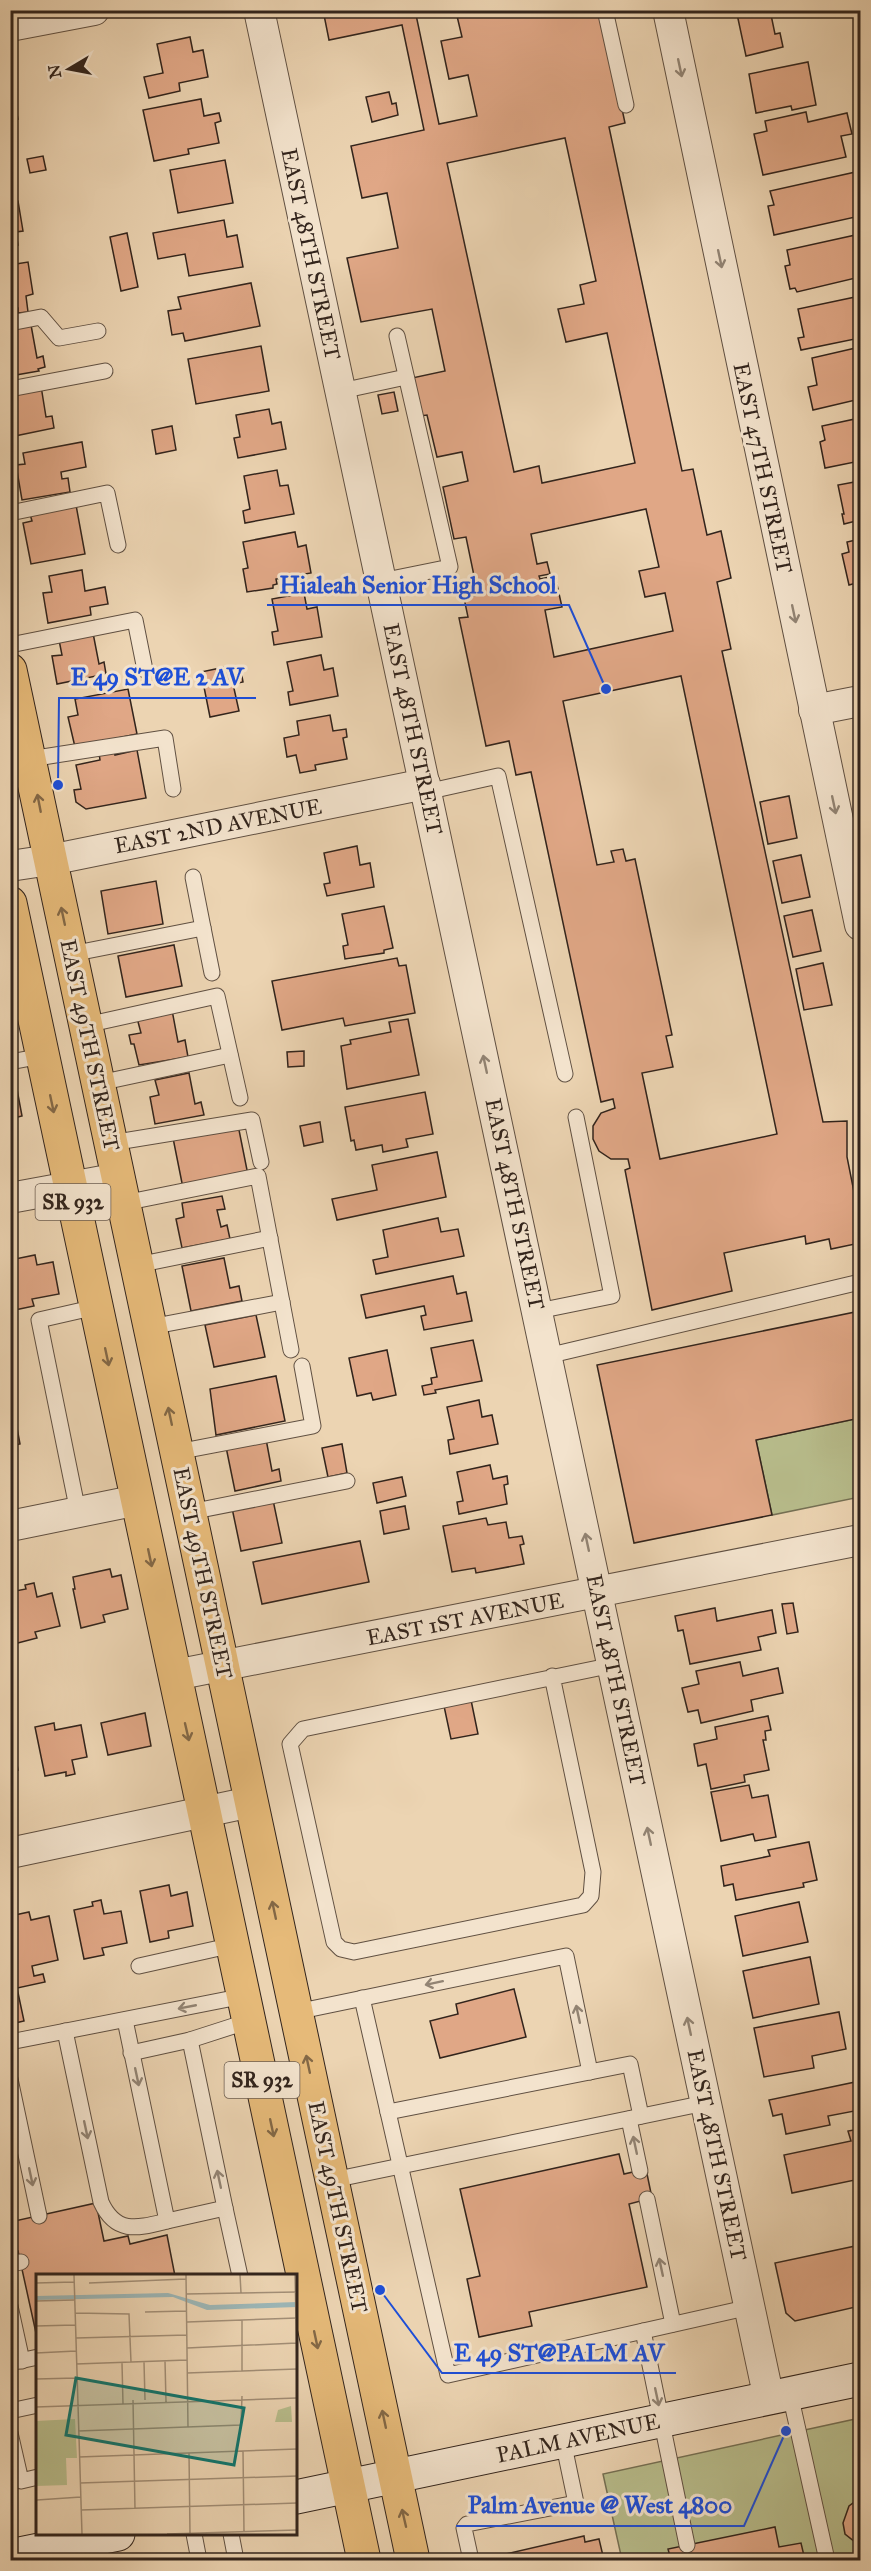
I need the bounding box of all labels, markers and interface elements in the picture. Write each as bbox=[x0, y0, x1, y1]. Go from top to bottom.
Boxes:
north arrow bbox=[39, 39, 99, 99]
one-way arrow bbox=[675, 57, 686, 77]
text: N bbox=[44, 63, 65, 80]
street label: EAST 48TH STREET bbox=[275, 146, 347, 362]
one-way arrow bbox=[714, 249, 726, 268]
street label: EAST 47TH STREET bbox=[727, 360, 799, 576]
callout: Hialeah Senior High School bbox=[267, 563, 569, 605]
text: Hialeah Senior High School bbox=[279, 570, 557, 600]
one-way arrow bbox=[789, 604, 800, 623]
street label: EAST 48TH STREET bbox=[377, 621, 449, 837]
callout: E 49 ST@E 2 AV bbox=[59, 656, 256, 698]
text: E 49 ST@E 2 AV bbox=[71, 662, 245, 692]
one-way arrow bbox=[33, 793, 44, 813]
street label: EAST 2ND AVENUE bbox=[112, 793, 324, 859]
one-way arrow bbox=[829, 795, 841, 814]
one-way arrow bbox=[56, 906, 68, 925]
street label: EAST 49TH STREET bbox=[54, 937, 126, 1153]
one-way arrow bbox=[479, 1055, 490, 1074]
one-way arrow bbox=[47, 1095, 59, 1114]
street label: EAST 48TH STREET bbox=[479, 1096, 551, 1312]
road number: SR 932 bbox=[36, 1184, 110, 1220]
one-way arrow bbox=[102, 1346, 113, 1366]
one-way arrow bbox=[163, 1407, 175, 1426]
street label: EAST 49TH STREET bbox=[167, 1465, 239, 1681]
one-way arrow bbox=[581, 1533, 592, 1552]
one-way arrow bbox=[145, 1547, 156, 1567]
street label: EAST 48TH STREET bbox=[580, 1572, 652, 1788]
street label: EAST 1ST AVENUE bbox=[364, 1587, 566, 1651]
one-way arrow bbox=[182, 1723, 194, 1742]
one-way arrow bbox=[643, 1826, 654, 1846]
one-way arrow bbox=[268, 1901, 280, 1920]
one-way arrow bbox=[424, 1978, 443, 1990]
one-way arrow bbox=[177, 2002, 197, 2013]
one-way arrow bbox=[572, 2005, 583, 2025]
one-way arrow bbox=[683, 2017, 694, 2037]
street label: EAST 48TH STREET bbox=[681, 2047, 753, 2263]
one-way arrow bbox=[301, 2055, 313, 2074]
road number: SR 932 bbox=[224, 2062, 300, 2098]
one-way arrow bbox=[131, 2067, 143, 2086]
street label: EAST 49TH STREET bbox=[302, 2099, 374, 2315]
one-way arrow bbox=[267, 2118, 278, 2138]
one-way arrow bbox=[81, 2119, 92, 2139]
one-way arrow bbox=[629, 2135, 640, 2155]
one-way arrow bbox=[26, 2167, 37, 2187]
one-way arrow bbox=[213, 2170, 224, 2189]
one-way arrow bbox=[655, 2258, 666, 2277]
inset map bbox=[36, 2274, 297, 2535]
one-way arrow bbox=[311, 2330, 322, 2349]
callout: E 49 ST@PALM AV bbox=[442, 2331, 676, 2373]
text: E 49 ST@PALM AV bbox=[454, 2338, 666, 2368]
one-way arrow bbox=[651, 2387, 663, 2406]
street label: PALM AVENUE bbox=[494, 2407, 662, 2469]
one-way arrow bbox=[377, 2410, 389, 2429]
callout: Palm Avenue @ West 4800 bbox=[456, 2484, 744, 2526]
text: Palm Avenue @ West 4800 bbox=[468, 2490, 732, 2520]
one-way arrow bbox=[398, 2509, 409, 2529]

